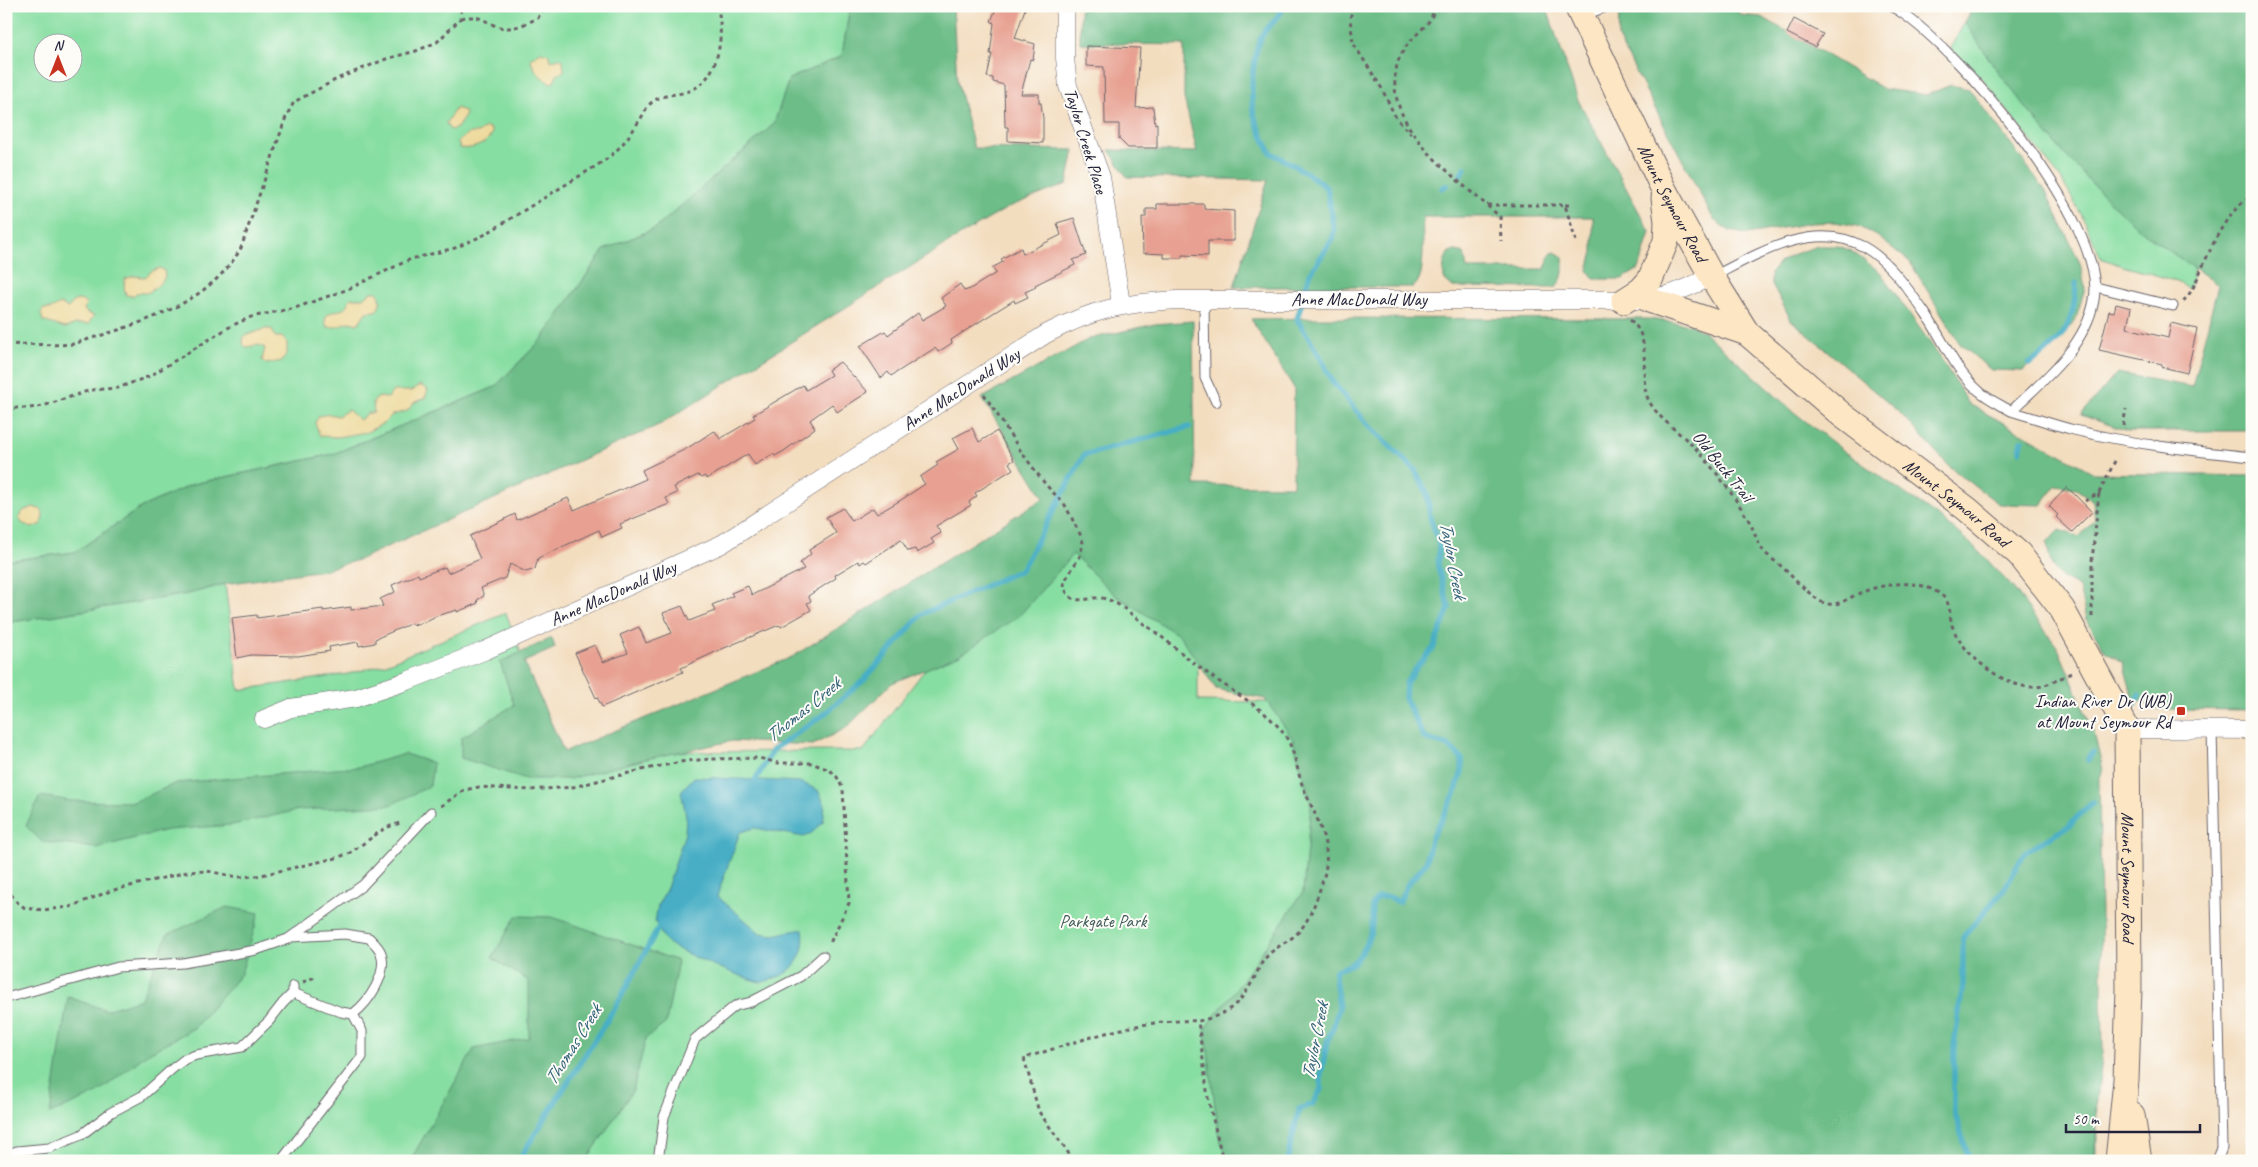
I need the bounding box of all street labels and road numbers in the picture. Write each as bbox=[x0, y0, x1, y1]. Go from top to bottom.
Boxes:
street label: Taylor Creek Place bbox=[1060, 86, 1113, 197]
street label: Mount Seymour Road bbox=[1633, 140, 1714, 268]
street label: Anne MacDonald Way bbox=[1291, 288, 1429, 310]
street label: Anne MacDonald Way bbox=[898, 342, 1025, 435]
street label: Old Buck Trail bbox=[1688, 426, 1760, 508]
street label: Mount Seymour Road bbox=[1899, 454, 2017, 554]
street label: Anne MacDonald Way bbox=[547, 555, 681, 631]
street label: Mount Seymour Road bbox=[2117, 812, 2140, 945]

